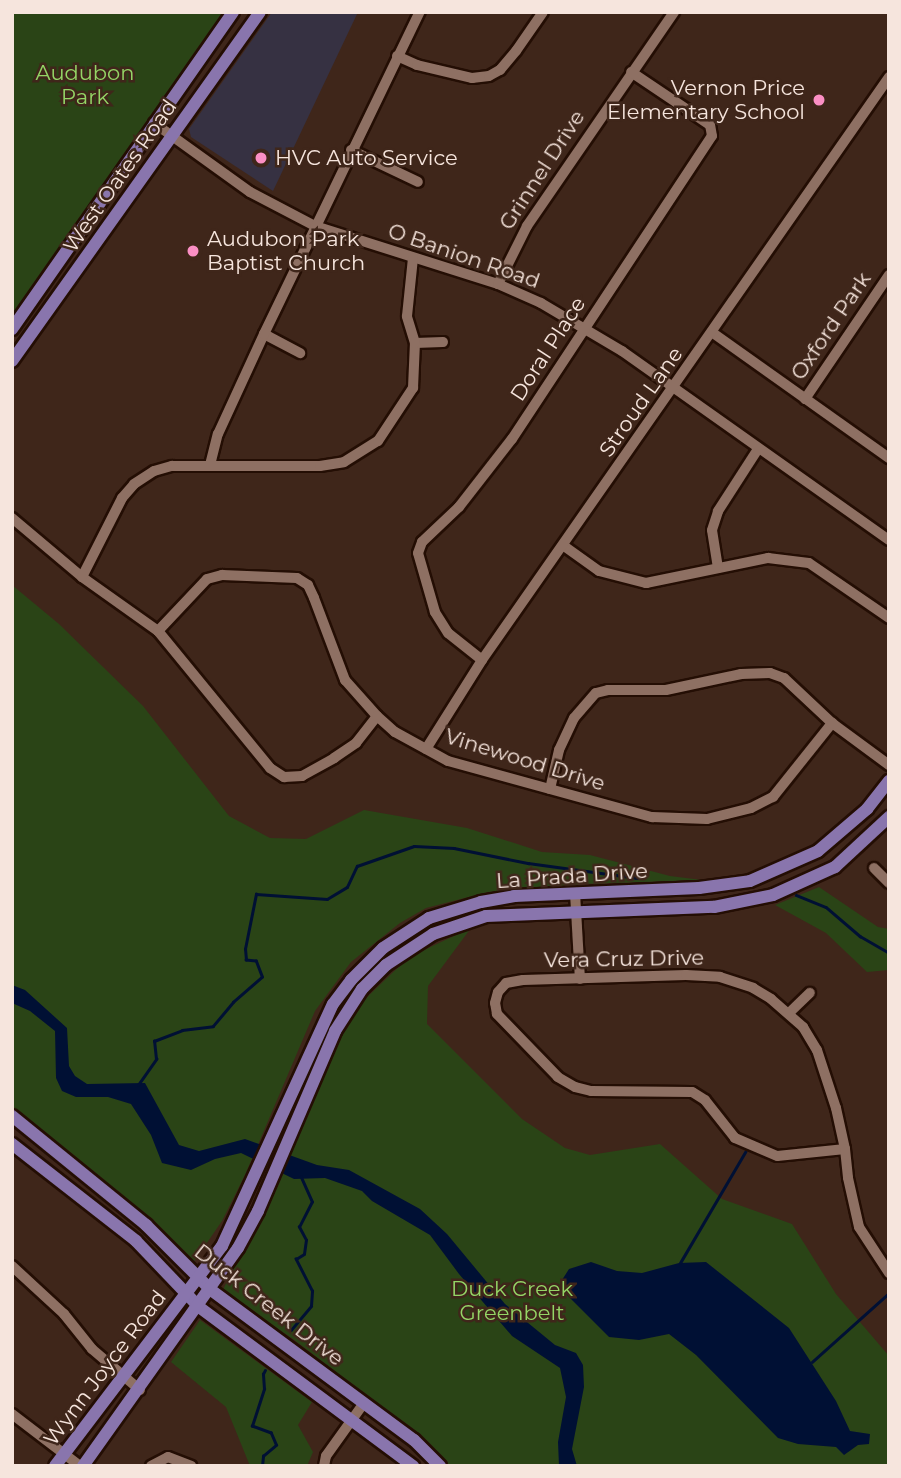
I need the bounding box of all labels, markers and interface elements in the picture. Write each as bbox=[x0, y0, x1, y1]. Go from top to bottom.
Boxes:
park label: Audubon Park bbox=[36, 60, 134, 110]
place label: Vernon Price Elementary School bbox=[607, 75, 805, 125]
marker: Vernon Price Elementary School bbox=[811, 92, 827, 108]
street label: West Oates Road bbox=[58, 95, 182, 257]
street label: Grinnel Drive bbox=[494, 106, 590, 234]
place label: HVC Auto Service bbox=[275, 145, 458, 171]
marker: HVC Auto Service bbox=[253, 150, 269, 166]
street label: O Banion Road bbox=[385, 218, 543, 294]
place label: Audubon Park Baptist Church bbox=[207, 226, 365, 276]
marker: Audubon Park Baptist Church bbox=[185, 243, 201, 259]
street label: Oxford Park bbox=[786, 267, 876, 385]
street label: Doral Place bbox=[505, 292, 591, 406]
street label: Stroud Lane bbox=[594, 342, 688, 462]
street label: Vinewood Drive bbox=[442, 724, 608, 796]
street label: La Prada Drive bbox=[495, 858, 649, 894]
street label: Vera Cruz Drive bbox=[544, 945, 704, 973]
street label: Duck Creek Drive bbox=[189, 1239, 349, 1371]
park label: Duck Creek Greenbelt bbox=[451, 1276, 573, 1326]
street label: Wynn Joyce Road bbox=[38, 1285, 172, 1451]

